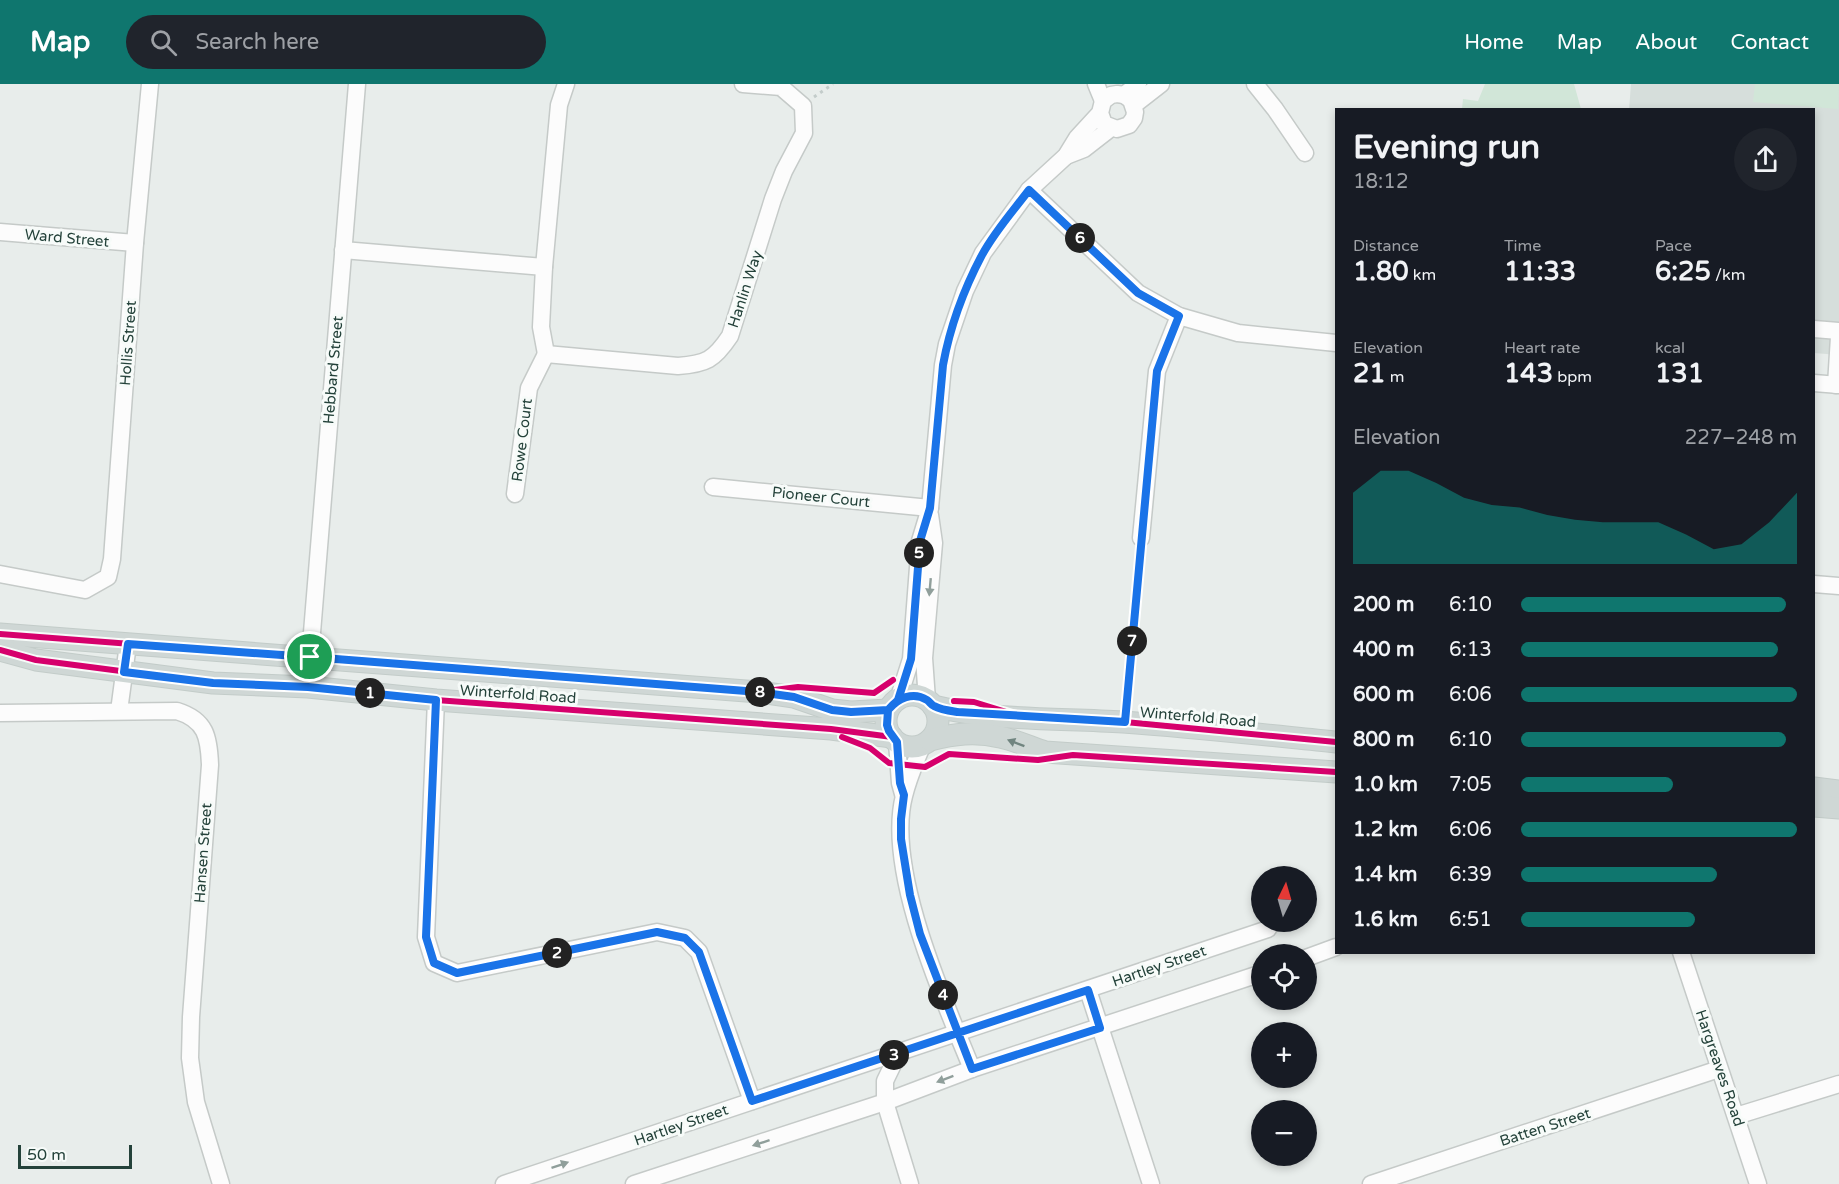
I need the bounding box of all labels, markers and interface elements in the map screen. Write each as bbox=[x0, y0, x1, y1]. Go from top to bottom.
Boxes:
search box bbox=[126, 15, 546, 69]
text: Map bbox=[30, 25, 90, 59]
icon: search bbox=[147, 26, 180, 59]
text: Search here bbox=[195, 29, 319, 55]
text: Home bbox=[1464, 30, 1524, 55]
text: Map bbox=[1557, 30, 1602, 55]
text: About bbox=[1635, 30, 1697, 55]
text: Contact bbox=[1730, 30, 1809, 55]
text: Evening run bbox=[1353, 128, 1540, 167]
button: share bbox=[1734, 128, 1797, 191]
text: 18:12 bbox=[1353, 170, 1408, 194]
pin: 6 bbox=[1065, 223, 1095, 253]
street label: Ward Street bbox=[24, 225, 110, 251]
text: 6 bbox=[1075, 228, 1085, 248]
text: Distance bbox=[1353, 236, 1419, 256]
text: Time bbox=[1504, 236, 1541, 256]
text: Pace bbox=[1655, 236, 1692, 256]
street label: Hanlin Way bbox=[724, 248, 766, 330]
text: 1.80 bbox=[1353, 256, 1409, 287]
text: 11:33 bbox=[1504, 256, 1576, 287]
text: 6:25 bbox=[1655, 256, 1711, 287]
text: km bbox=[1409, 265, 1436, 285]
text: /km bbox=[1711, 265, 1745, 285]
street label: Hollis Street bbox=[116, 300, 140, 386]
street label: Hebbard Street bbox=[319, 315, 347, 425]
text: Elevation bbox=[1353, 338, 1423, 358]
text: Heart rate bbox=[1504, 338, 1580, 358]
text: kcal bbox=[1655, 338, 1685, 358]
text: 21 bbox=[1353, 358, 1386, 389]
text: 143 bbox=[1504, 358, 1553, 389]
text: 131 bbox=[1655, 358, 1704, 389]
text: m bbox=[1386, 367, 1405, 387]
text: bpm bbox=[1553, 367, 1592, 387]
street label: Rowe Court bbox=[508, 397, 536, 483]
text: Elevation bbox=[1353, 426, 1440, 450]
text: 227–248 m bbox=[1685, 426, 1797, 450]
street label: Pioneer Court bbox=[771, 483, 871, 511]
pin: 5 bbox=[904, 538, 934, 568]
text: 5 bbox=[914, 543, 924, 563]
one-way arrow bbox=[925, 578, 935, 597]
text: 200 m bbox=[1353, 593, 1414, 617]
text: 6:10 bbox=[1449, 593, 1492, 617]
pin: 7 bbox=[1117, 626, 1147, 656]
pin bbox=[284, 631, 335, 682]
text: 7 bbox=[1127, 631, 1137, 651]
text: 400 m bbox=[1353, 638, 1414, 662]
text: 6:13 bbox=[1449, 638, 1492, 662]
icon: arrive bbox=[293, 640, 326, 673]
pin: 8 bbox=[745, 677, 775, 707]
pin: 1 bbox=[355, 678, 385, 708]
street label: Winterfold Road bbox=[459, 681, 577, 707]
text: 8 bbox=[755, 682, 765, 702]
text: 1 bbox=[365, 683, 375, 703]
text: 600 m bbox=[1353, 683, 1414, 707]
text: 6:06 bbox=[1449, 683, 1492, 707]
street label: Winterfold Road bbox=[1139, 703, 1257, 731]
text: 800 m bbox=[1353, 728, 1414, 752]
text: 6:10 bbox=[1449, 728, 1492, 752]
one-way arrow bbox=[1007, 737, 1025, 747]
text: 1.0 km bbox=[1353, 773, 1418, 797]
text: 7:05 bbox=[1449, 773, 1492, 797]
street label: Hansen Street bbox=[191, 802, 216, 904]
text: 1.2 km bbox=[1353, 818, 1418, 842]
text: 6:06 bbox=[1449, 818, 1492, 842]
text: 1.4 km bbox=[1353, 863, 1417, 887]
text: 6:39 bbox=[1449, 863, 1492, 887]
north arrow bbox=[1251, 866, 1317, 932]
map controls bbox=[1251, 866, 1317, 1166]
text: 1.6 km bbox=[1353, 908, 1418, 932]
text: 6:51 bbox=[1449, 908, 1492, 932]
pin: 2 bbox=[542, 938, 572, 968]
street label: Hartley Street bbox=[1110, 941, 1209, 990]
text: 2 bbox=[552, 943, 562, 963]
button: locate bbox=[1251, 944, 1317, 1010]
pin: 4 bbox=[928, 980, 958, 1010]
text: 4 bbox=[938, 985, 948, 1005]
street label: Hargreaves Road bbox=[1692, 1007, 1748, 1129]
button: + bbox=[1251, 1022, 1317, 1088]
pin: 3 bbox=[879, 1040, 909, 1070]
text: 3 bbox=[889, 1045, 899, 1065]
one-way arrow bbox=[936, 1075, 954, 1085]
street label: Hartley Street bbox=[632, 1100, 731, 1149]
button: − bbox=[1251, 1100, 1317, 1166]
street label: Batten Street bbox=[1497, 1104, 1593, 1150]
one-way arrow bbox=[752, 1138, 770, 1148]
scale bar bbox=[18, 1142, 132, 1170]
text: 50 m bbox=[27, 1145, 66, 1165]
one-way arrow bbox=[551, 1160, 569, 1170]

